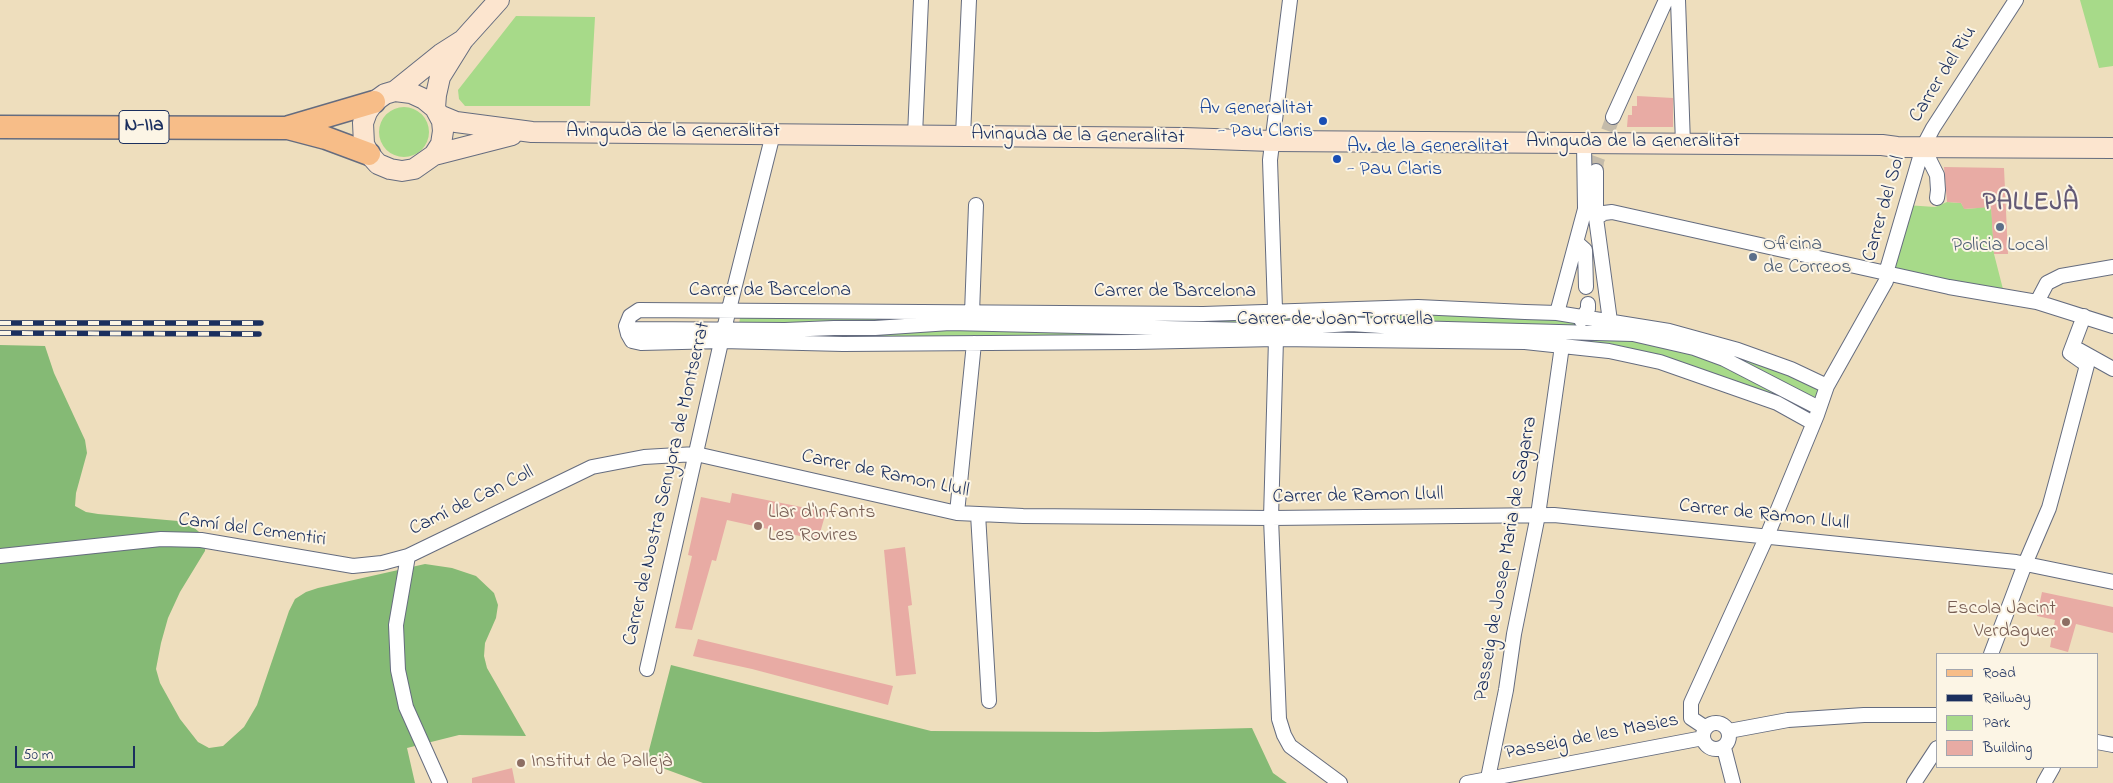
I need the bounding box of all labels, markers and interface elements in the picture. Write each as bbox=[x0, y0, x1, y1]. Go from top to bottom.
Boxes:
street label: Carrer del Riu bbox=[1905, 22, 1983, 128]
place label: Av Generalitat - Pau Claris bbox=[1199, 98, 1313, 145]
road number: N-IIa bbox=[119, 110, 169, 144]
marker: Av Generalitat - Pau Claris bbox=[1317, 115, 1329, 127]
street label: Avinguda de la Generalitat bbox=[566, 121, 780, 145]
street label: Avinguda de la Generalitat bbox=[971, 123, 1185, 151]
street label: Avinguda de la Generalitat bbox=[1526, 131, 1740, 155]
place label: Av. de la Generalitat - Pau Claris bbox=[1347, 136, 1509, 183]
marker: Av. de la Generalitat - Pau Claris bbox=[1331, 153, 1343, 165]
street label: Carrer del Sol bbox=[1858, 153, 1912, 265]
district label: PALLEJÀ bbox=[1982, 190, 2080, 220]
marker: Policia Local bbox=[1994, 221, 2006, 233]
place label: Oficina de Correos bbox=[1763, 234, 1852, 281]
place label: Policia Local bbox=[1952, 235, 2048, 259]
marker: Oficina de Correos bbox=[1747, 251, 1759, 263]
street label: Carrer de Barcelona bbox=[689, 280, 851, 304]
street label: Carrer de Barcelona bbox=[1094, 281, 1256, 305]
street label: Carrer de Joan Torruella bbox=[1237, 309, 1433, 333]
street label: Carrer de Nostra Senyora de Montserrat bbox=[619, 320, 717, 648]
street label: Passeig de Josep Maria de Sagarra bbox=[1470, 415, 1544, 703]
street label: Carrer de Ramon Llull bbox=[799, 445, 971, 505]
street label: Camí de Can Coll bbox=[406, 462, 538, 542]
street label: Carrer de Ramon Llull bbox=[1272, 484, 1444, 510]
street label: Carrer de Ramon Llull bbox=[1678, 495, 1850, 537]
place label: Llar d'Infants Les Rovires bbox=[768, 502, 875, 549]
street label: Camí del Cementiri bbox=[177, 509, 327, 553]
marker: Llar d'Infants Les Rovires bbox=[752, 520, 764, 532]
place label: Escola Jacint Verdaguer bbox=[1946, 598, 2056, 645]
marker: Escola Jacint Verdaguer bbox=[2060, 616, 2072, 628]
legend bbox=[1936, 653, 2098, 768]
text: Road bbox=[1983, 662, 2016, 684]
text: Railway bbox=[1983, 687, 2031, 709]
street label: Passeig de les Masies bbox=[1503, 709, 1681, 767]
text: Park bbox=[1983, 712, 2010, 734]
scale bar bbox=[18, 736, 138, 768]
text: Building bbox=[1983, 737, 2032, 759]
text: 50 m bbox=[23, 744, 53, 766]
place label: Institut de Pallejà bbox=[531, 751, 672, 775]
marker: Institut de Pallejà bbox=[515, 757, 527, 769]

